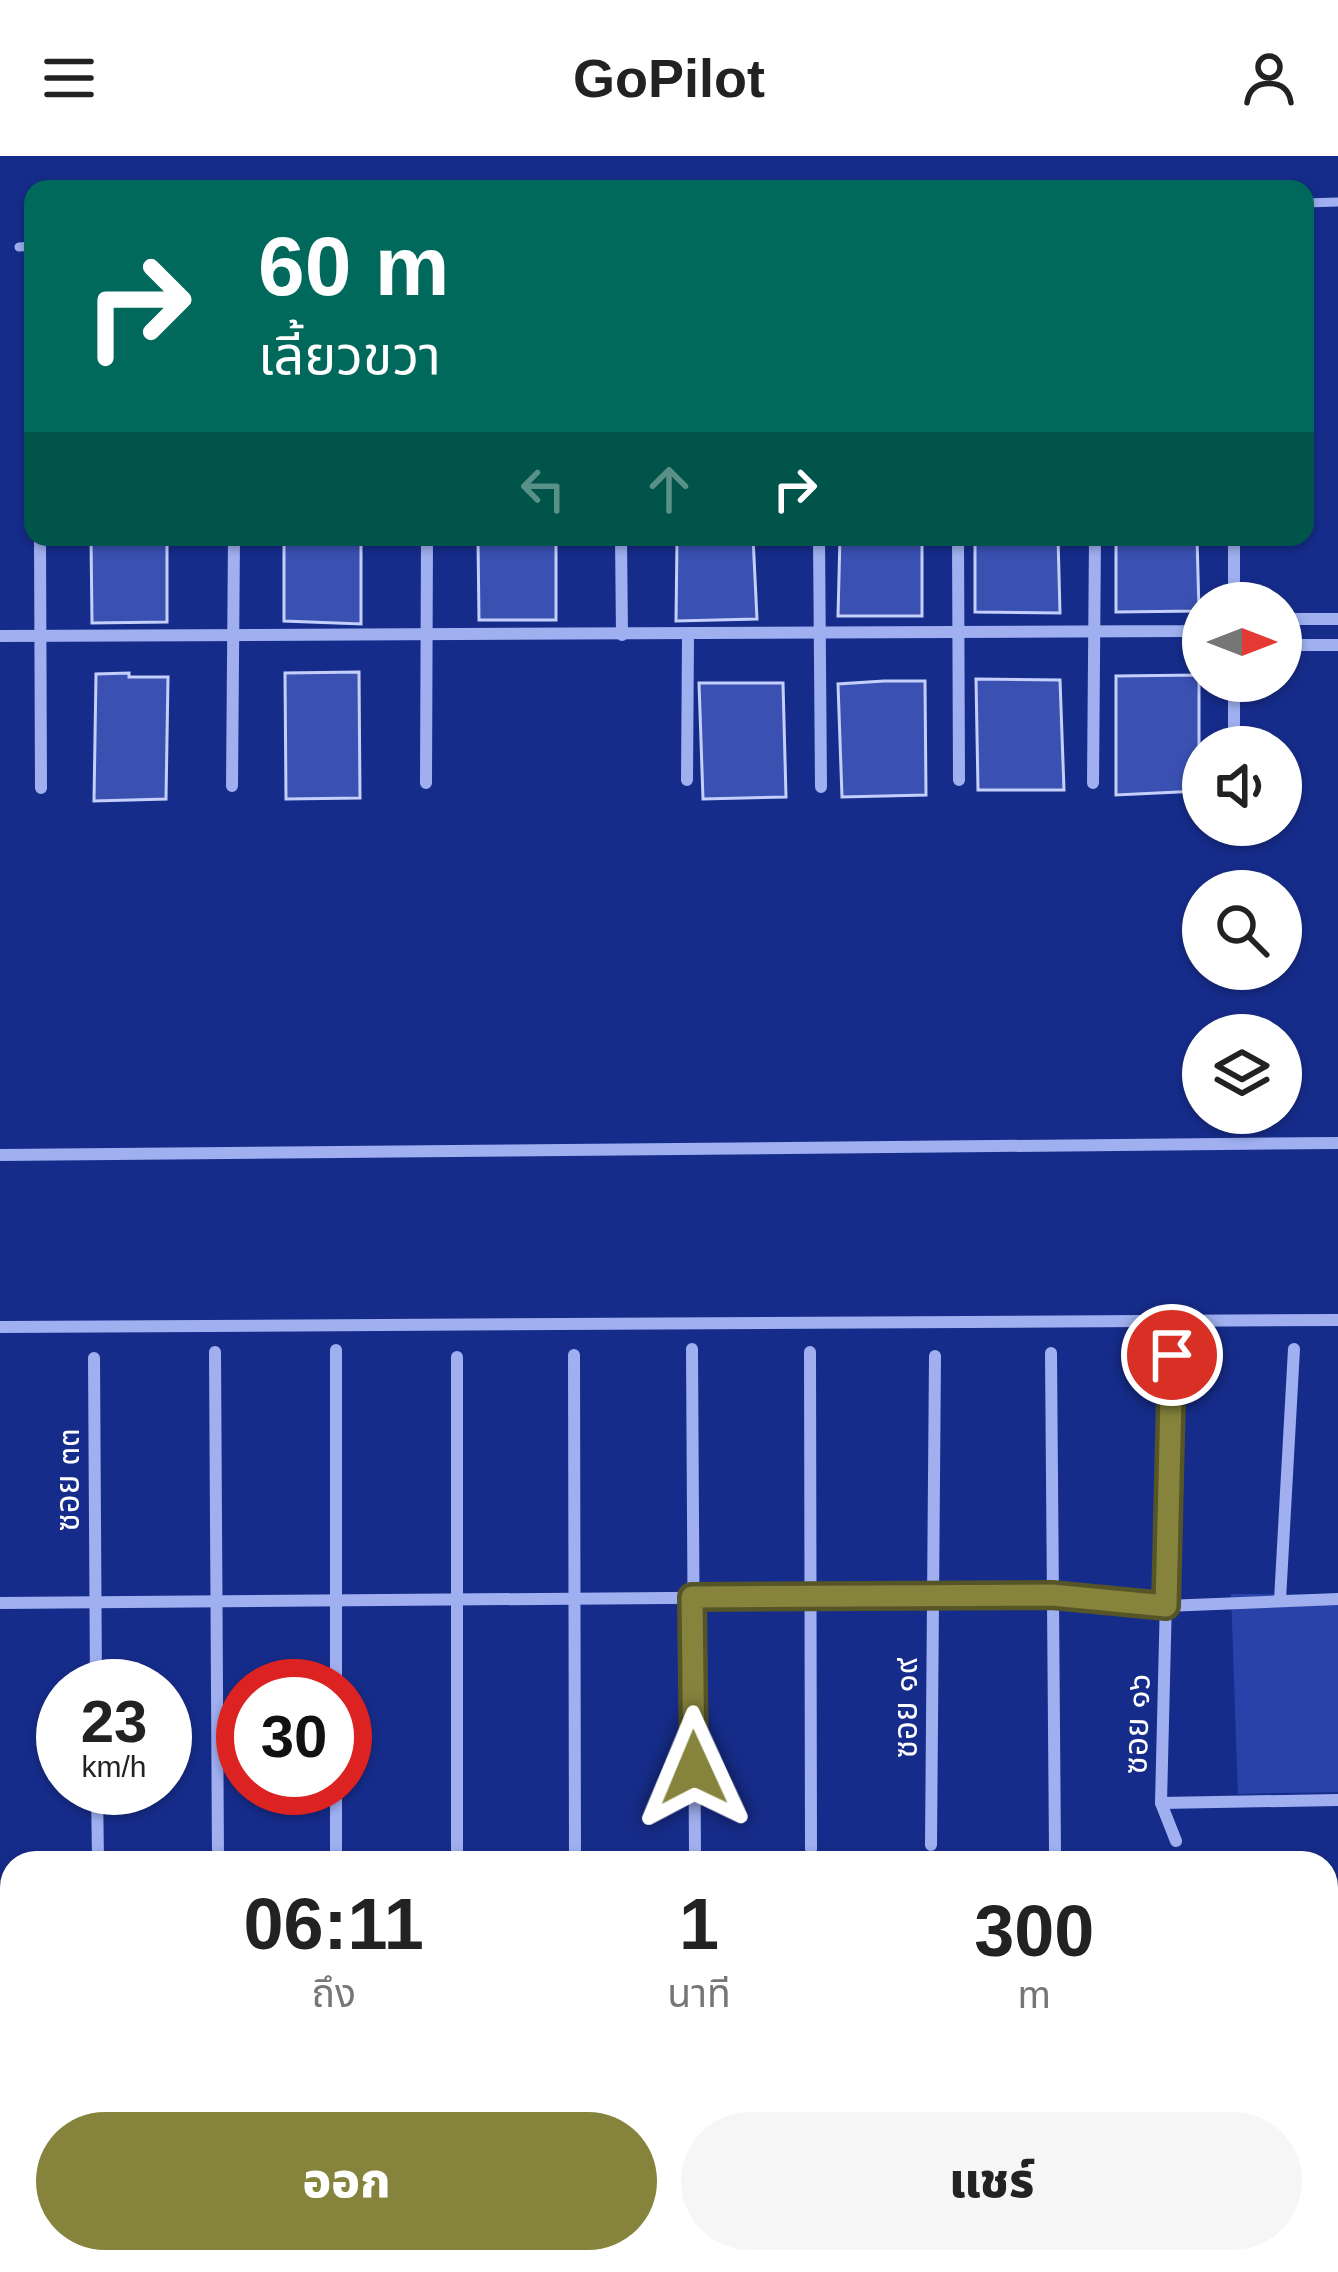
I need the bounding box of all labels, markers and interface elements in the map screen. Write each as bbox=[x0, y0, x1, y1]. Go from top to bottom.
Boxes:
icon: menu bbox=[36, 45, 102, 111]
icon: person bbox=[1236, 45, 1302, 111]
text: GoPilot bbox=[573, 48, 765, 108]
text: 60 m bbox=[258, 219, 449, 313]
icon: right bbox=[60, 228, 216, 384]
text: เลี้ยวขวา bbox=[258, 325, 441, 385]
icon: left bbox=[510, 456, 576, 522]
icon: ahead bbox=[636, 456, 702, 522]
icon: right bbox=[762, 456, 828, 522]
north arrow bbox=[1182, 582, 1302, 702]
map controls bbox=[1182, 582, 1302, 1134]
button: sound bbox=[1182, 726, 1302, 846]
button: search bbox=[1182, 870, 1302, 990]
button: layers bbox=[1182, 1014, 1302, 1134]
pin bbox=[1121, 1304, 1223, 1406]
icon: arrive bbox=[1139, 1322, 1205, 1388]
street label: ซอย ๓๓ bbox=[49, 1429, 86, 1531]
street label: ซอย ๑๙ bbox=[887, 1657, 924, 1758]
speed limit sign: 30 bbox=[216, 1659, 372, 1815]
street label: ซอย ๑๖ bbox=[1116, 1673, 1157, 1775]
text: 23 bbox=[81, 1688, 147, 1755]
position arrow bbox=[631, 1705, 757, 1831]
text: km/h bbox=[81, 1750, 147, 1783]
text: 06:11 bbox=[244, 1884, 424, 1964]
text: 1 bbox=[679, 1884, 719, 1964]
text: 300 bbox=[974, 1891, 1094, 1971]
text: ถึง bbox=[311, 1972, 356, 2015]
text: นาที bbox=[667, 1972, 731, 2015]
text: m bbox=[1018, 1973, 1051, 2016]
button: ออก bbox=[36, 2112, 657, 2250]
button: แชร์ bbox=[681, 2112, 1302, 2250]

